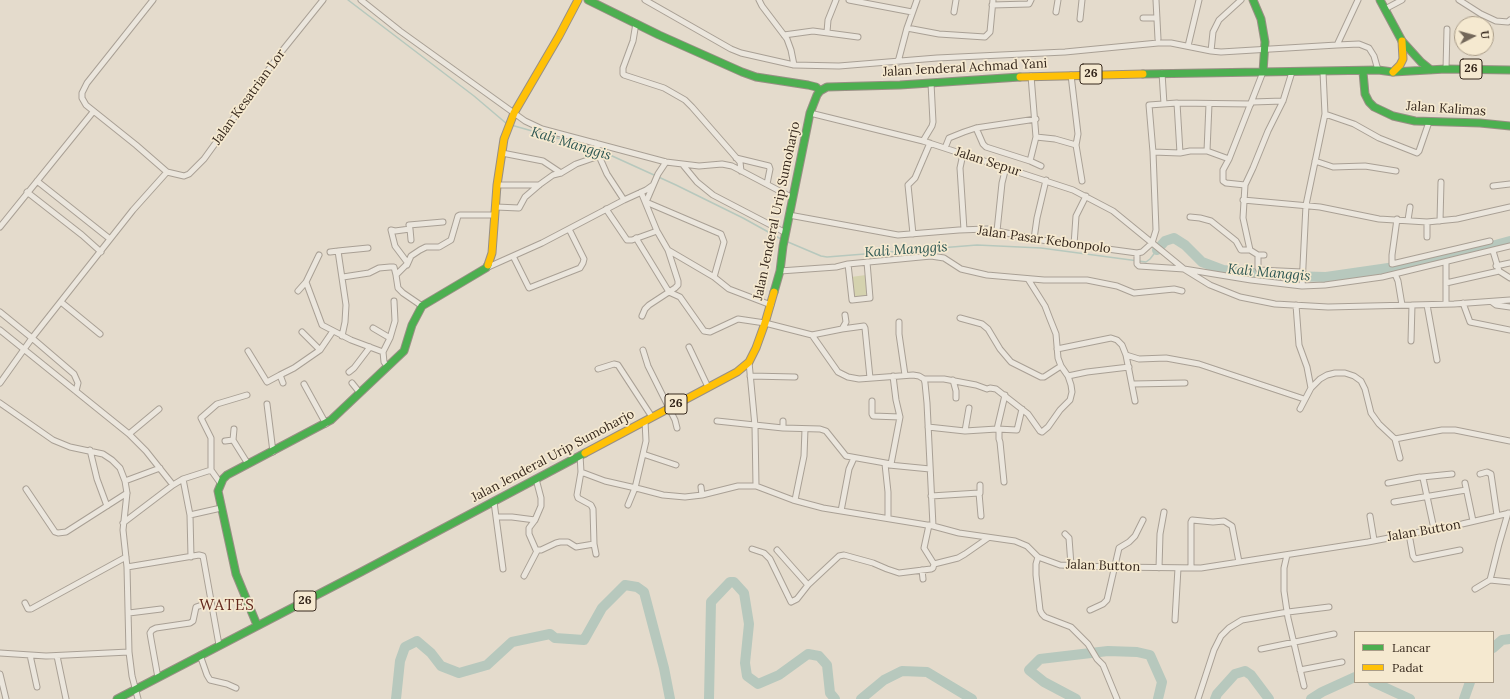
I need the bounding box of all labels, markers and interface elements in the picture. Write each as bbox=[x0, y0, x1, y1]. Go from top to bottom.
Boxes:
north arrow bbox=[1454, 16, 1494, 56]
text: U bbox=[1478, 30, 1492, 40]
street label: Jalan Kesatrian Lor bbox=[209, 46, 289, 148]
street label: Jalan Jenderal Achmad Yani bbox=[882, 56, 1048, 80]
road number: 26 bbox=[1460, 59, 1482, 79]
road number: 26 bbox=[1080, 64, 1102, 84]
street label: Jalan Kalimas bbox=[1406, 98, 1486, 120]
street label: Jalan Jenderal Urip Sumoharjo bbox=[750, 120, 804, 302]
water label: Kali Manggis bbox=[529, 124, 613, 164]
street label: Jalan Sepur bbox=[953, 144, 1023, 180]
street label: Jalan Pasar Kebonpolo bbox=[976, 223, 1112, 257]
water label: Kali Manggis bbox=[864, 239, 948, 261]
water label: Kali Manggis bbox=[1227, 261, 1311, 285]
road number: 26 bbox=[665, 394, 687, 414]
street label: Jalan Jenderal Urip Sumoharjo bbox=[469, 406, 637, 506]
street label: Jalan Button bbox=[1386, 517, 1462, 545]
street label: Jalan Button bbox=[1066, 557, 1140, 575]
road number: 26 bbox=[294, 591, 316, 611]
district label: WATES bbox=[199, 597, 255, 615]
legend bbox=[1354, 631, 1494, 683]
text: Lancar bbox=[1392, 640, 1430, 655]
text: Padat bbox=[1392, 660, 1423, 675]

